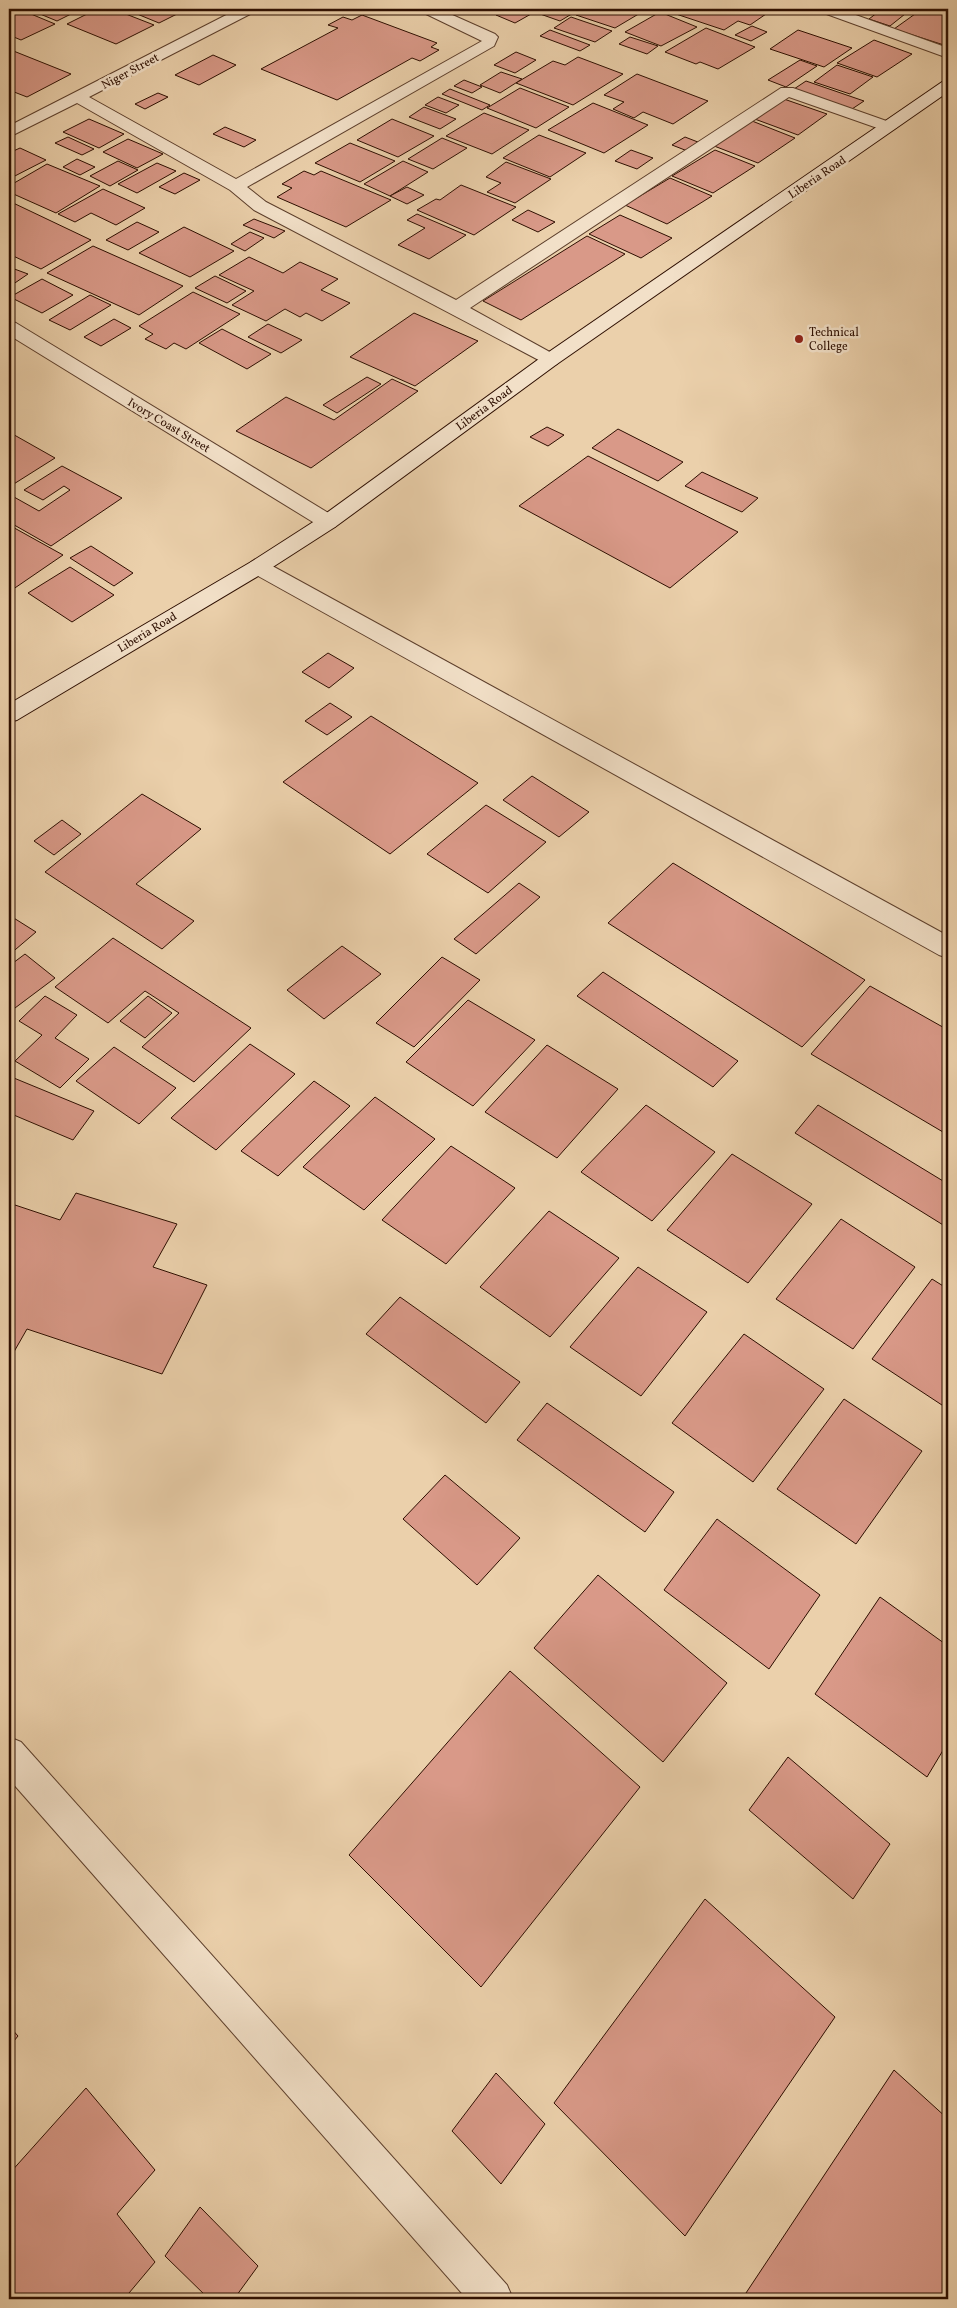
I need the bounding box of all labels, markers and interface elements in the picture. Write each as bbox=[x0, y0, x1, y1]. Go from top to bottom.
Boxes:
street label: Niger Street bbox=[99, 50, 162, 94]
street label: Liberia Road bbox=[785, 152, 850, 203]
place label: Technical College bbox=[809, 325, 859, 355]
marker: Technical College bbox=[793, 333, 805, 345]
street label: Liberia Road bbox=[453, 383, 516, 435]
street label: Ivory Coast Street bbox=[124, 395, 213, 457]
street label: Liberia Road bbox=[115, 609, 180, 657]

